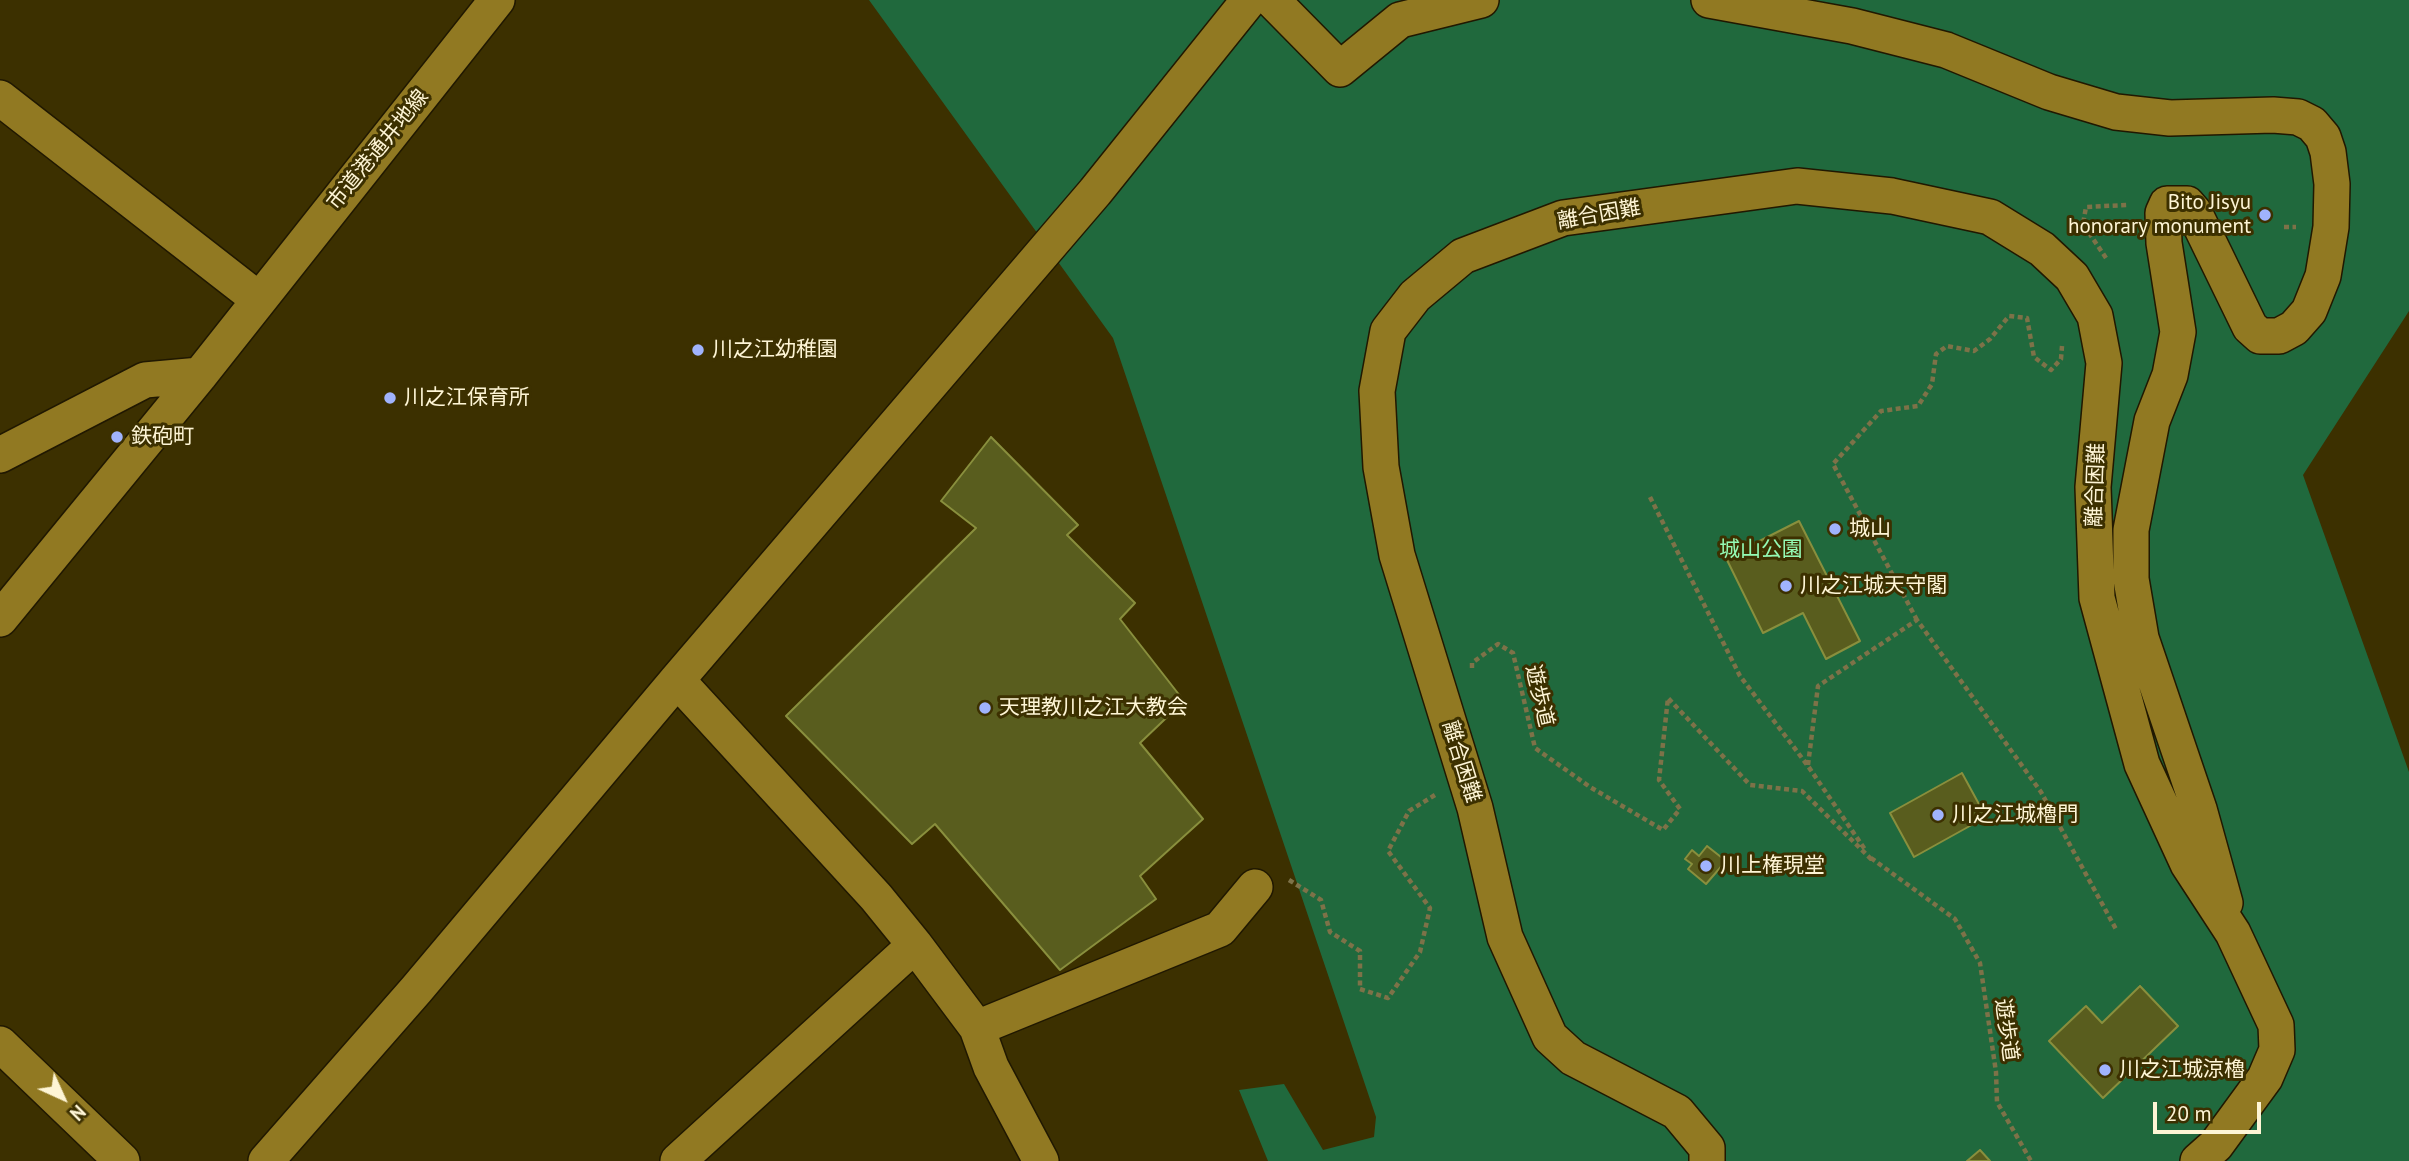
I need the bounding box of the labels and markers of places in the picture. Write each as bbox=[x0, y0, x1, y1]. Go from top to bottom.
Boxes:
place label: Bito Jisyu honorary monument bbox=[2068, 190, 2251, 240]
marker: Bito Jisyu honorary monument bbox=[2257, 207, 2273, 223]
place label: 川之江幼稚園 bbox=[712, 337, 838, 363]
marker: 川之江幼稚園 bbox=[690, 342, 706, 358]
place label: 川之江保育所 bbox=[404, 385, 530, 411]
marker: 川之江保育所 bbox=[382, 390, 398, 406]
place label: 鉄砲町 bbox=[131, 424, 194, 450]
marker: 鉄砲町 bbox=[109, 429, 125, 445]
place label: 城山 bbox=[1849, 516, 1891, 542]
marker: 城山 bbox=[1827, 521, 1843, 537]
place label: 川之江城天守閣 bbox=[1800, 573, 1947, 599]
marker: 川之江城天守閣 bbox=[1778, 578, 1794, 594]
place label: 天理教川之江大教会 bbox=[999, 695, 1188, 721]
marker: 天理教川之江大教会 bbox=[977, 700, 993, 716]
place label: 川之江城櫓門 bbox=[1952, 802, 2078, 828]
marker: 川之江城櫓門 bbox=[1930, 807, 1946, 823]
place label: 川上権現堂 bbox=[1720, 853, 1825, 879]
marker: 川上権現堂 bbox=[1698, 858, 1714, 874]
place label: 川之江城涼櫓 bbox=[2119, 1057, 2245, 1083]
marker: 川之江城涼櫓 bbox=[2097, 1062, 2113, 1078]

